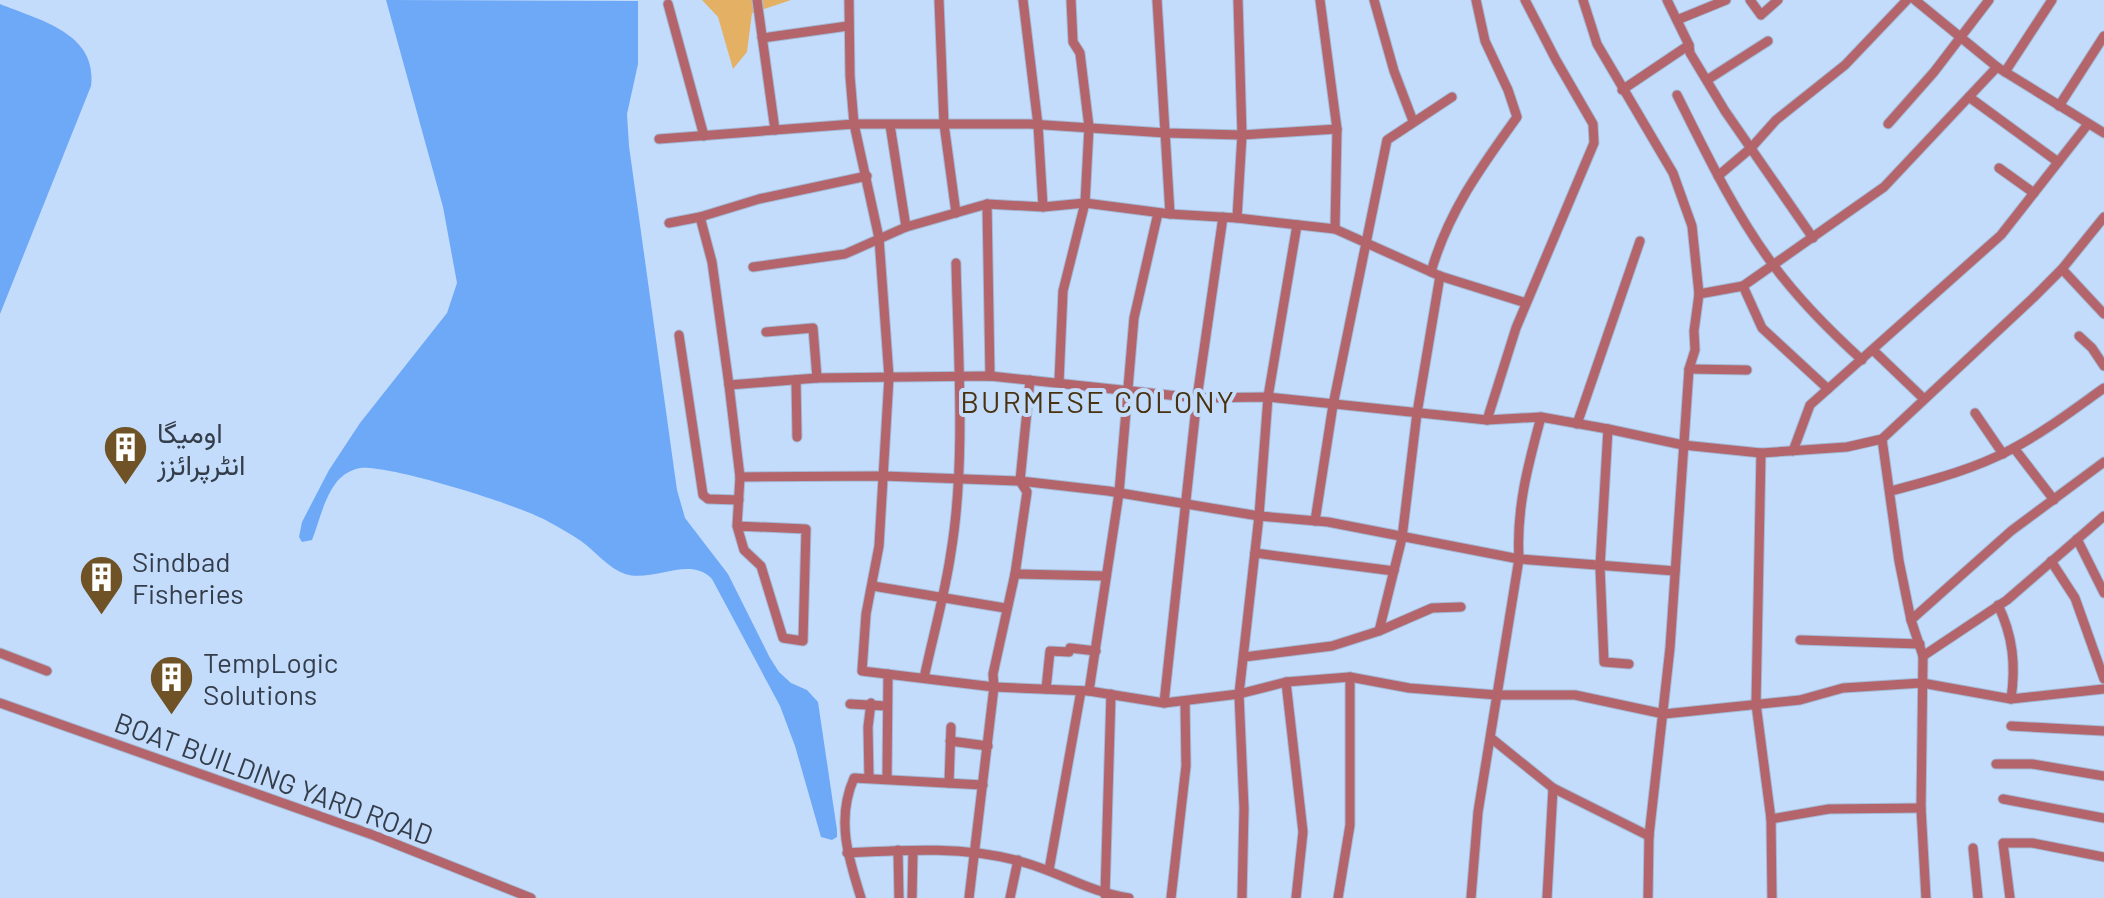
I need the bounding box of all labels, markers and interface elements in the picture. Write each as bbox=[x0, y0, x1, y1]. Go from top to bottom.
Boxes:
district label: BURMESE COLONY bbox=[960, 383, 1236, 419]
place label: اومیگا انٹرپرائزز bbox=[156, 415, 245, 484]
building icon: اومیگا انٹرپرائزز bbox=[102, 424, 150, 487]
place label: Sindbad Fisheries bbox=[132, 544, 244, 610]
building icon: Sindbad Fisheries bbox=[77, 553, 125, 616]
place label: TempLogic Solutions bbox=[203, 645, 338, 711]
building icon: TempLogic Solutions bbox=[148, 654, 196, 717]
street label: BOAT BUILDING YARD ROAD bbox=[110, 705, 438, 851]

